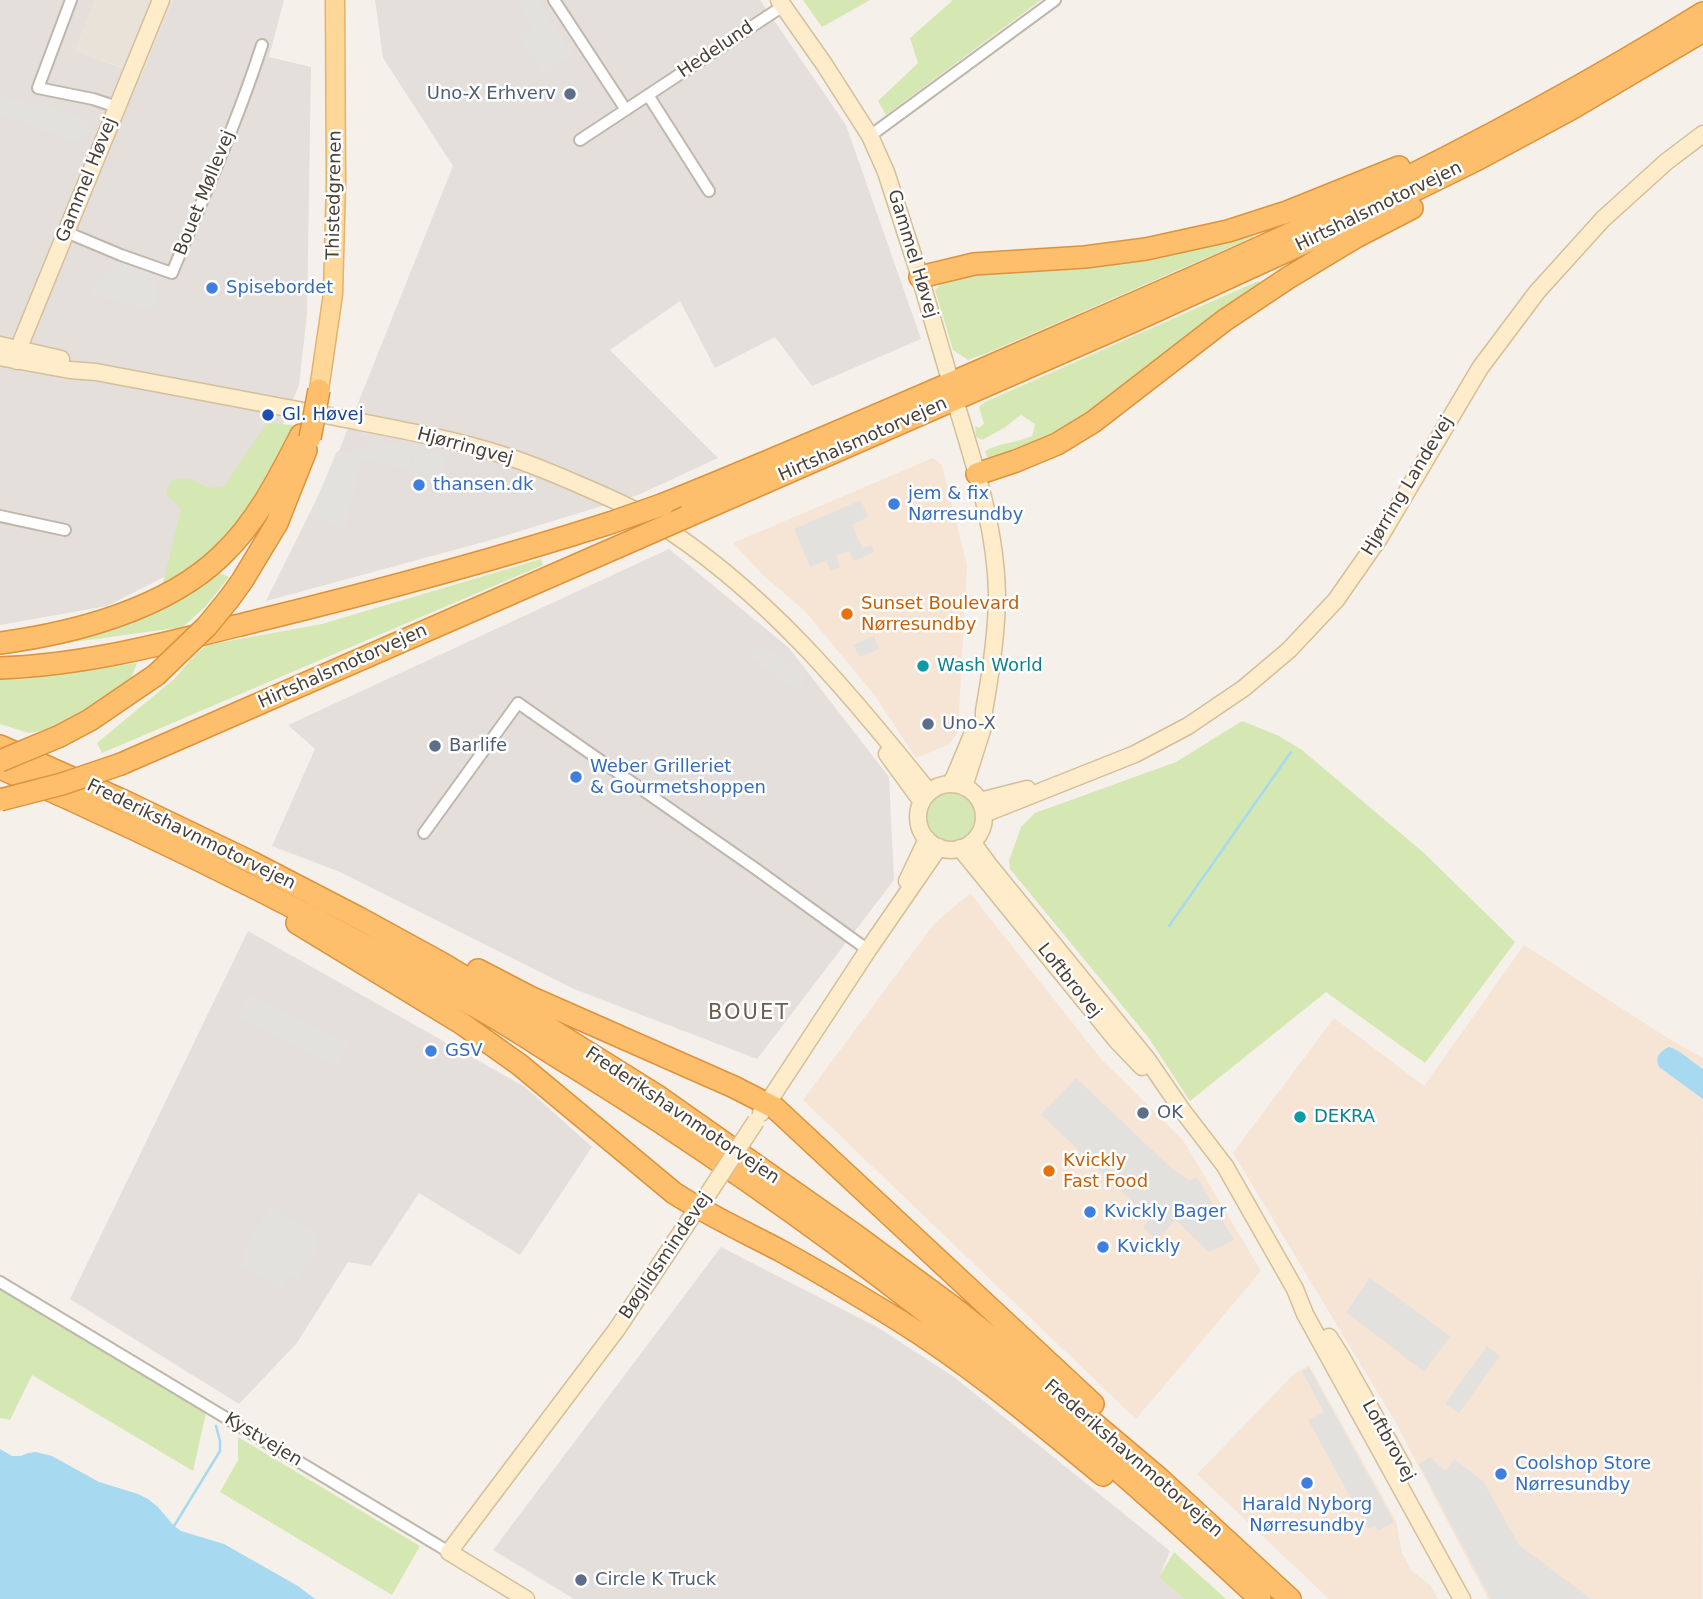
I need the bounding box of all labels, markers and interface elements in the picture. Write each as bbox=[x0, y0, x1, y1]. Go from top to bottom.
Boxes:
street label: Hedelund bbox=[674, 17, 758, 83]
place label: Uno-X Erhverv bbox=[427, 83, 556, 105]
marker: Uno-X Erhverv bbox=[562, 86, 578, 102]
street label: Gammel Høvej bbox=[52, 114, 122, 246]
street label: Bouet Møllevej bbox=[170, 127, 240, 259]
street label: Thistedgrenen bbox=[323, 130, 347, 260]
street label: Hirtshalsmotorvejen bbox=[1292, 157, 1466, 257]
street label: Gammel Høvej bbox=[882, 187, 942, 321]
place label: Spisebordet bbox=[226, 277, 333, 299]
marker: Spisebordet bbox=[204, 280, 220, 296]
street label: Hirtshalsmotorvejen bbox=[775, 393, 951, 487]
place label: Gl. Høvej bbox=[282, 404, 364, 426]
marker: Gl. Høvej bbox=[260, 407, 276, 423]
street label: Hjørring Landevej bbox=[1358, 412, 1458, 560]
street label: Hjørringvej bbox=[415, 424, 515, 470]
place label: thansen.dk bbox=[433, 474, 533, 496]
marker: thansen.dk bbox=[411, 477, 427, 493]
place label: jem & fix Nørresundby bbox=[908, 483, 1023, 526]
marker: jem & fix Nørresundby bbox=[886, 496, 902, 512]
place label: Sunset Boulevard Nørresundby bbox=[861, 593, 1020, 636]
marker: Sunset Boulevard Nørresundby bbox=[839, 606, 855, 622]
street label: Hirtshalsmotorvejen bbox=[255, 620, 431, 714]
place label: Wash World bbox=[937, 655, 1043, 677]
marker: Wash World bbox=[915, 658, 931, 674]
place label: Uno-X bbox=[942, 713, 996, 735]
marker: Uno-X bbox=[920, 716, 936, 732]
place label: Barlife bbox=[449, 735, 507, 757]
marker: Barlife bbox=[427, 738, 443, 754]
place label: Weber Grilleriet & Gourmetshoppen bbox=[590, 756, 766, 798]
marker: Weber Grilleriet & Gourmetshoppen bbox=[568, 769, 584, 785]
street label: Frederikshavnmotorvejen bbox=[83, 775, 299, 895]
street label: Loftbrovej bbox=[1032, 939, 1106, 1023]
district label: BOUET bbox=[709, 1001, 789, 1027]
place label: GSV bbox=[445, 1040, 483, 1062]
marker: GSV bbox=[423, 1043, 439, 1059]
street label: Frederikshavnmotorvejen bbox=[581, 1043, 783, 1189]
place label: OK bbox=[1157, 1102, 1183, 1124]
marker: OK bbox=[1135, 1105, 1151, 1121]
place label: DEKRA bbox=[1314, 1106, 1375, 1128]
marker: DEKRA bbox=[1292, 1109, 1308, 1125]
place label: Kvickly Fast Food bbox=[1063, 1150, 1148, 1192]
marker: Kvickly Fast Food bbox=[1041, 1163, 1057, 1179]
street label: Bøgildsmindevej bbox=[615, 1188, 717, 1324]
place label: Kvickly Bager bbox=[1104, 1201, 1226, 1223]
marker: Kvickly Bager bbox=[1082, 1204, 1098, 1220]
place label: Kvickly bbox=[1117, 1236, 1180, 1258]
marker: Kvickly bbox=[1095, 1239, 1111, 1255]
street label: Frederikshavnmotorvejen bbox=[1039, 1376, 1227, 1542]
street label: Loftbrovej bbox=[1357, 1396, 1419, 1486]
street label: Kystvejen bbox=[220, 1408, 306, 1472]
place label: Coolshop Store Nørresundby bbox=[1515, 1453, 1651, 1496]
marker: Coolshop Store Nørresundby bbox=[1493, 1466, 1509, 1482]
marker: Harald Nyborg Nørresundby bbox=[1299, 1475, 1315, 1491]
place label: Harald Nyborg Nørresundby bbox=[1242, 1494, 1372, 1536]
place label: Circle K Truck bbox=[595, 1569, 716, 1591]
marker: Circle K Truck bbox=[573, 1572, 589, 1588]

